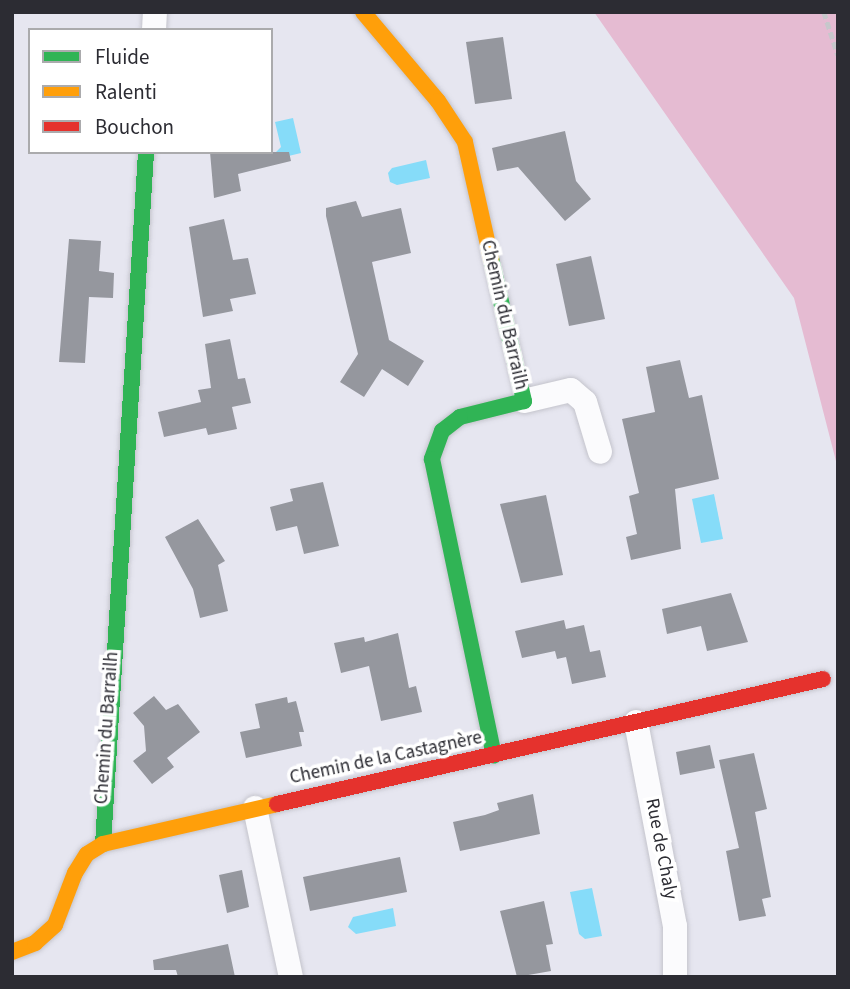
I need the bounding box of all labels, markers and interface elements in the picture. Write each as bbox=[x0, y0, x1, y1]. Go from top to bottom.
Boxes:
legend bbox=[28, 28, 273, 154]
text: Fluide bbox=[95, 42, 149, 72]
text: Ralenti bbox=[95, 77, 157, 107]
text: Bouchon bbox=[95, 112, 174, 142]
street label: Chemin du Barrailh bbox=[476, 238, 532, 392]
street label: Chemin du Barrailh bbox=[90, 651, 124, 805]
street label: Chemin de la Castagnère bbox=[288, 726, 484, 790]
street label: Rue de Chaly bbox=[640, 796, 682, 902]

